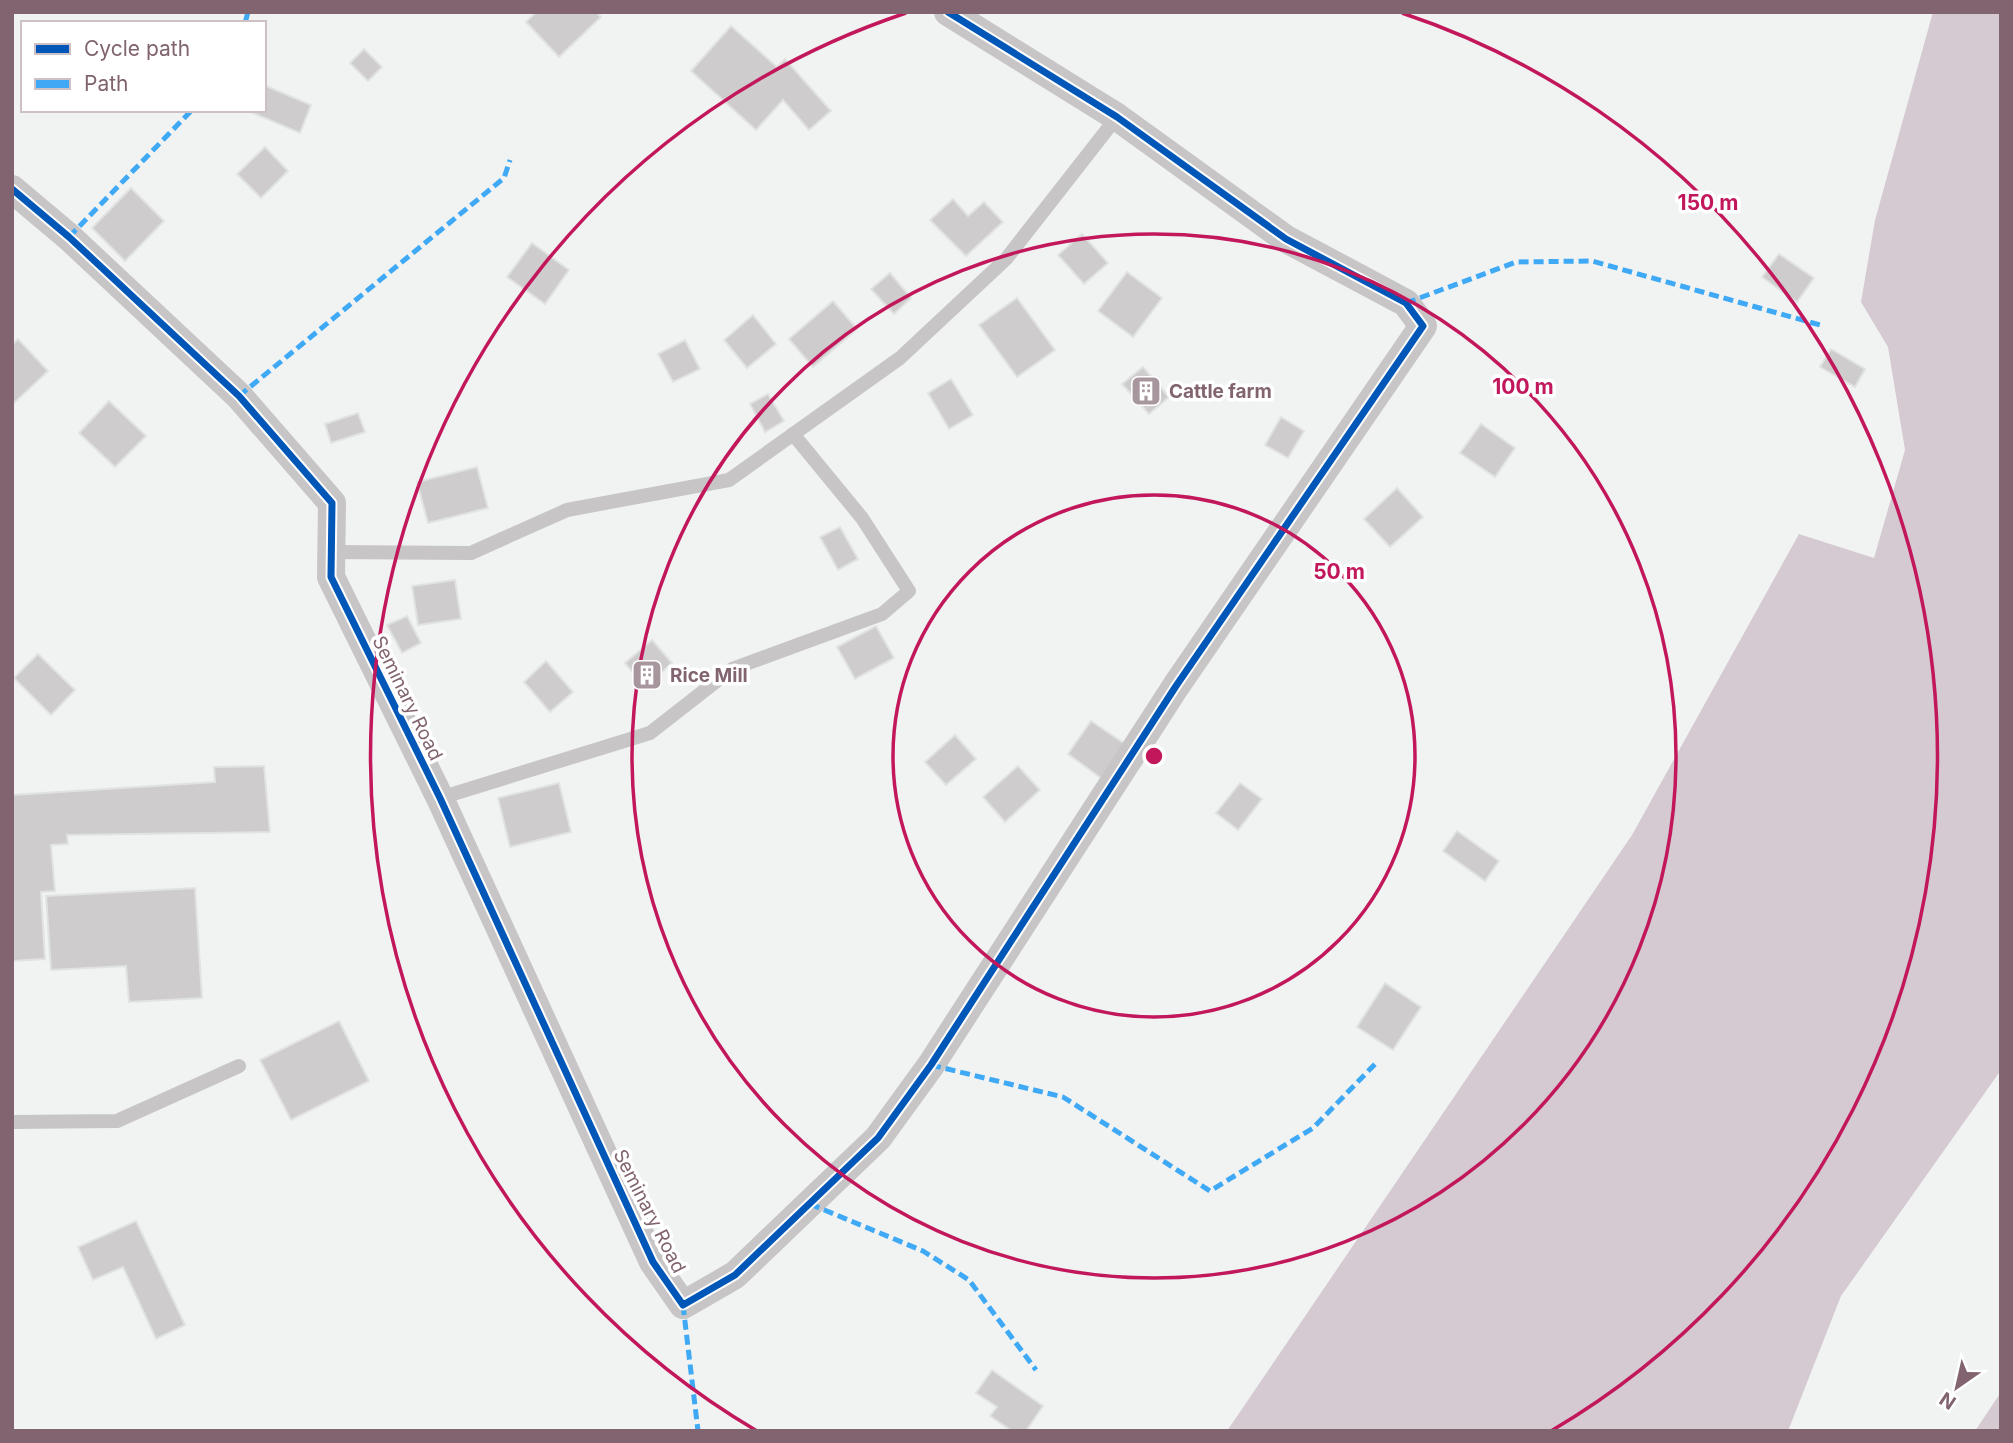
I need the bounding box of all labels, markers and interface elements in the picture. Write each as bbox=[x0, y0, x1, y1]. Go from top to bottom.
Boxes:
legend bbox=[21, 21, 266, 112]
text: Cycle path bbox=[84, 36, 190, 61]
text: Path bbox=[84, 71, 129, 96]
text: 150 m bbox=[1678, 190, 1738, 215]
building icon: Cattle farm bbox=[1129, 374, 1163, 408]
text: 100 m bbox=[1492, 374, 1554, 399]
place label: Cattle farm bbox=[1169, 380, 1272, 403]
text: 50 m bbox=[1313, 559, 1365, 584]
street label: Seminary Road bbox=[367, 632, 448, 764]
building icon: Rice Mill bbox=[630, 658, 664, 692]
place label: Rice Mill bbox=[670, 664, 748, 687]
centre of rings bbox=[1142, 744, 1166, 768]
street label: Seminary Road bbox=[609, 1146, 691, 1277]
north arrow bbox=[1922, 1352, 1992, 1422]
text: N bbox=[1935, 1387, 1960, 1414]

